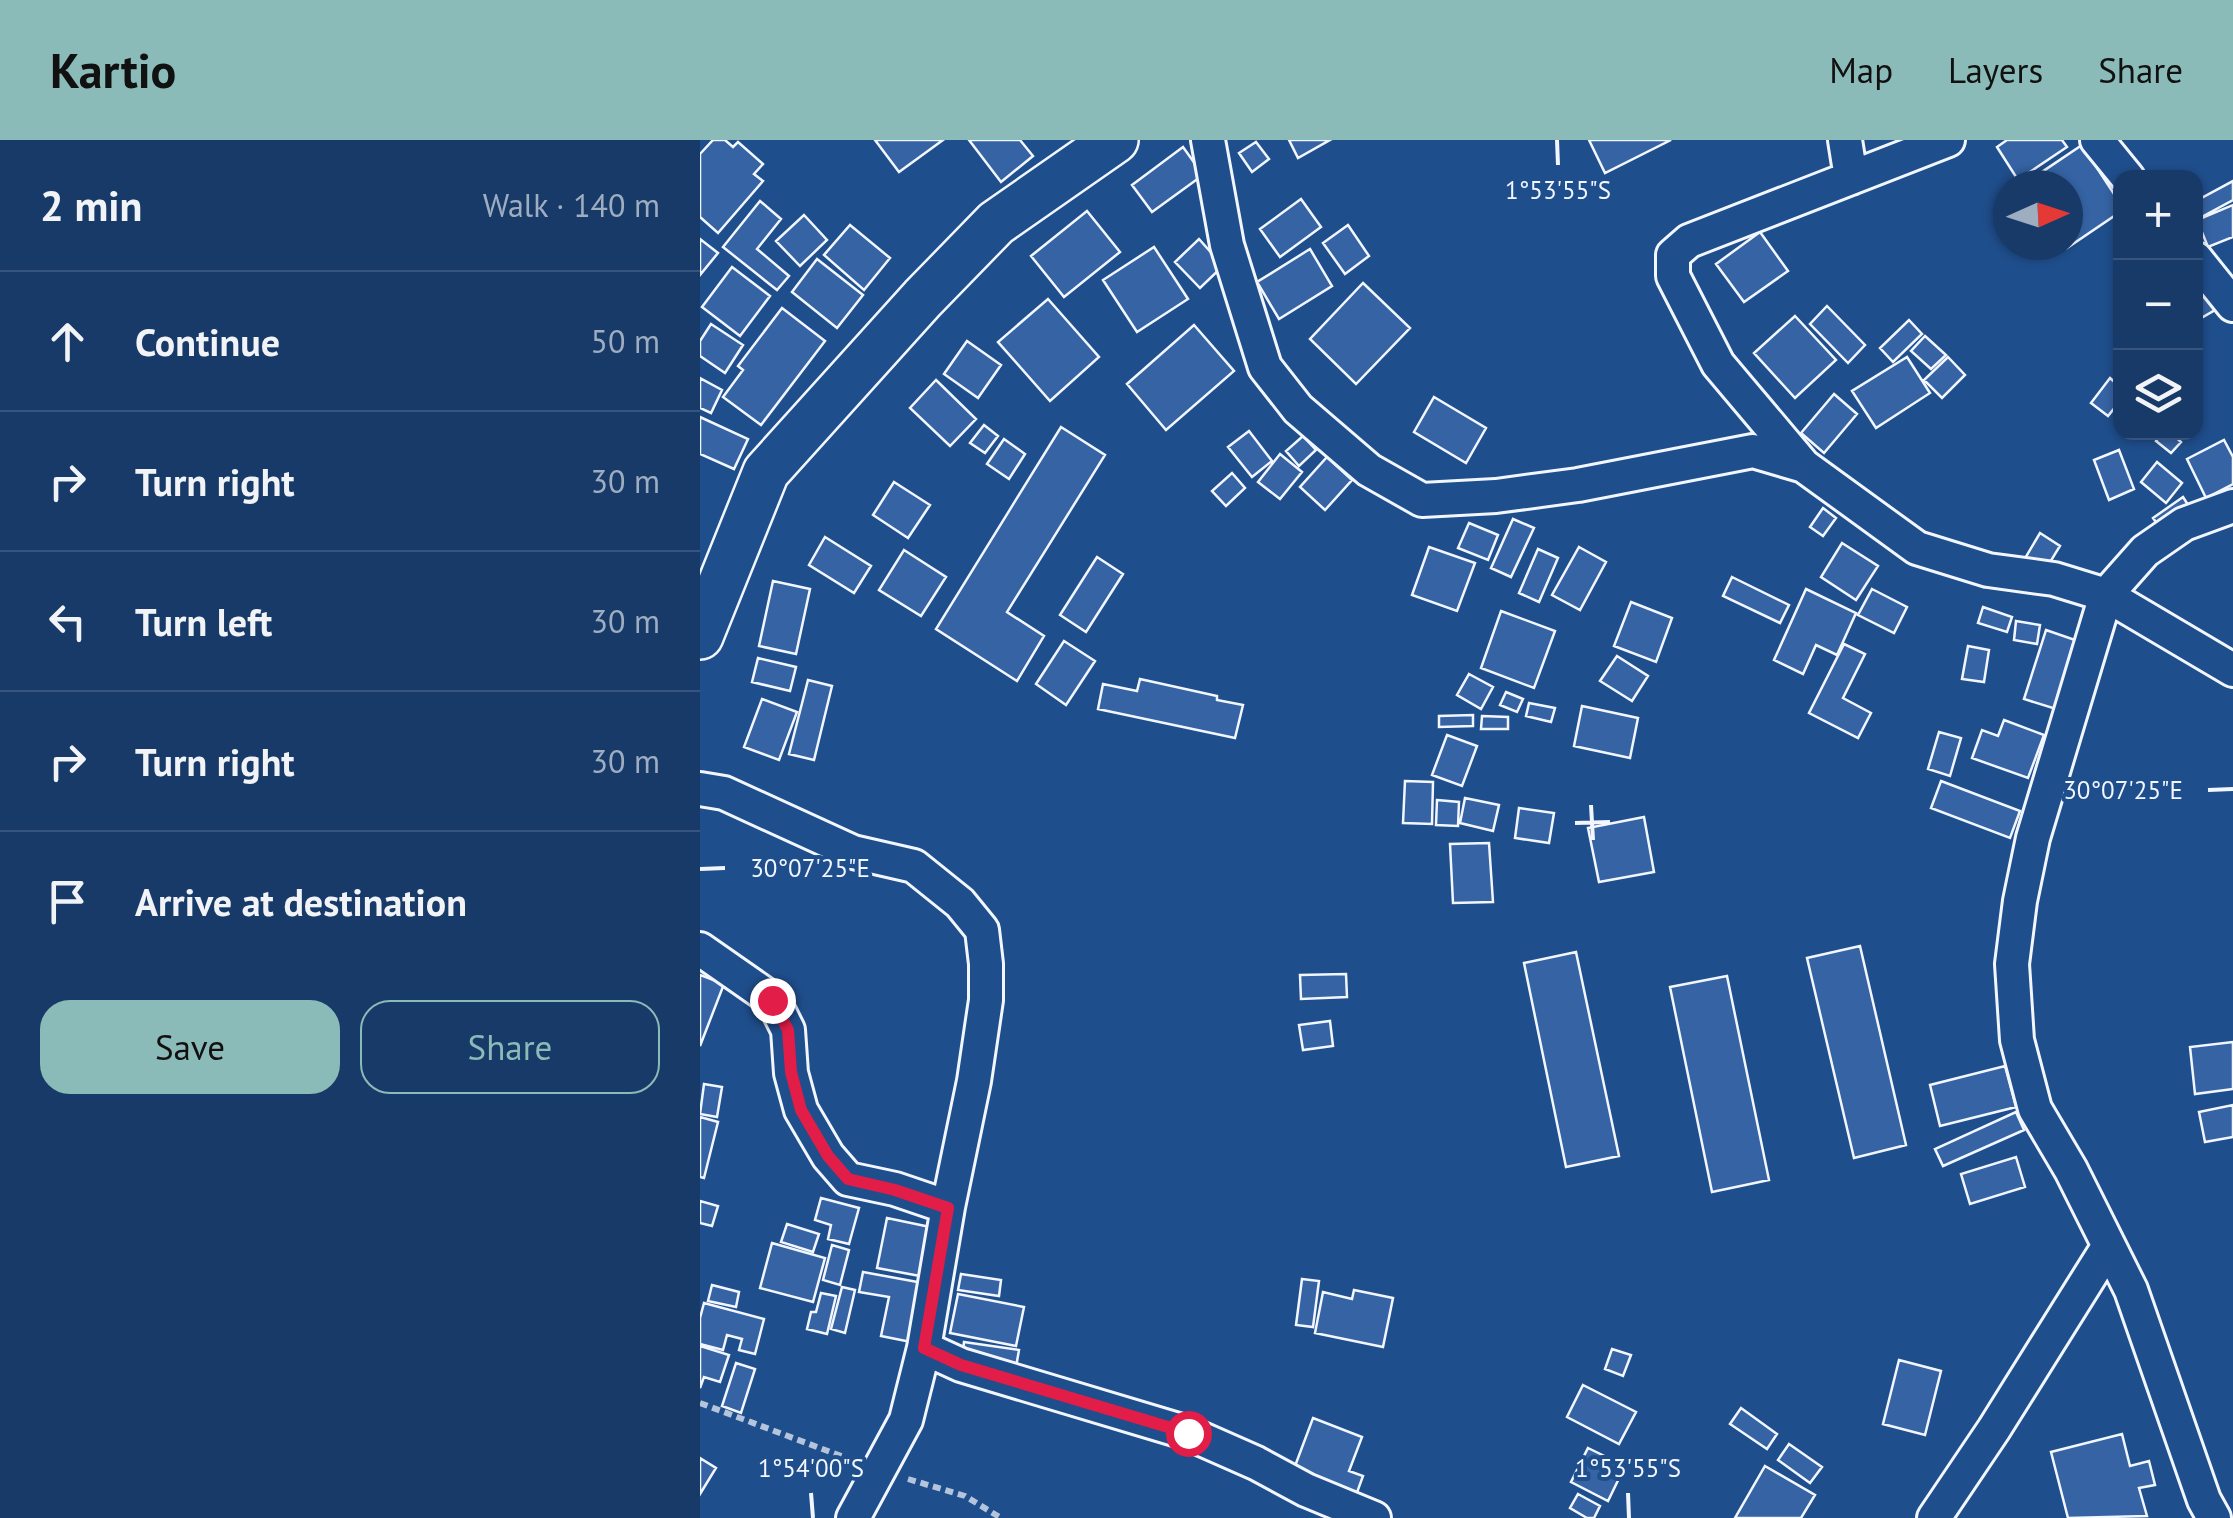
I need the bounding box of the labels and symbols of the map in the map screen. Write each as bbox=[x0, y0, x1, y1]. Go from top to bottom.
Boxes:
north arrow bbox=[1993, 170, 2083, 260]
text: 1°53'55"S bbox=[1505, 174, 1611, 206]
text: 30°07'25"E bbox=[2063, 774, 2183, 806]
text: 30°07'25"E bbox=[750, 852, 870, 884]
route end bbox=[750, 978, 796, 1024]
route start bbox=[1166, 1411, 1212, 1457]
text: 1°54'00"S bbox=[758, 1452, 864, 1484]
text: 1°53'55"S bbox=[1575, 1452, 1681, 1484]

